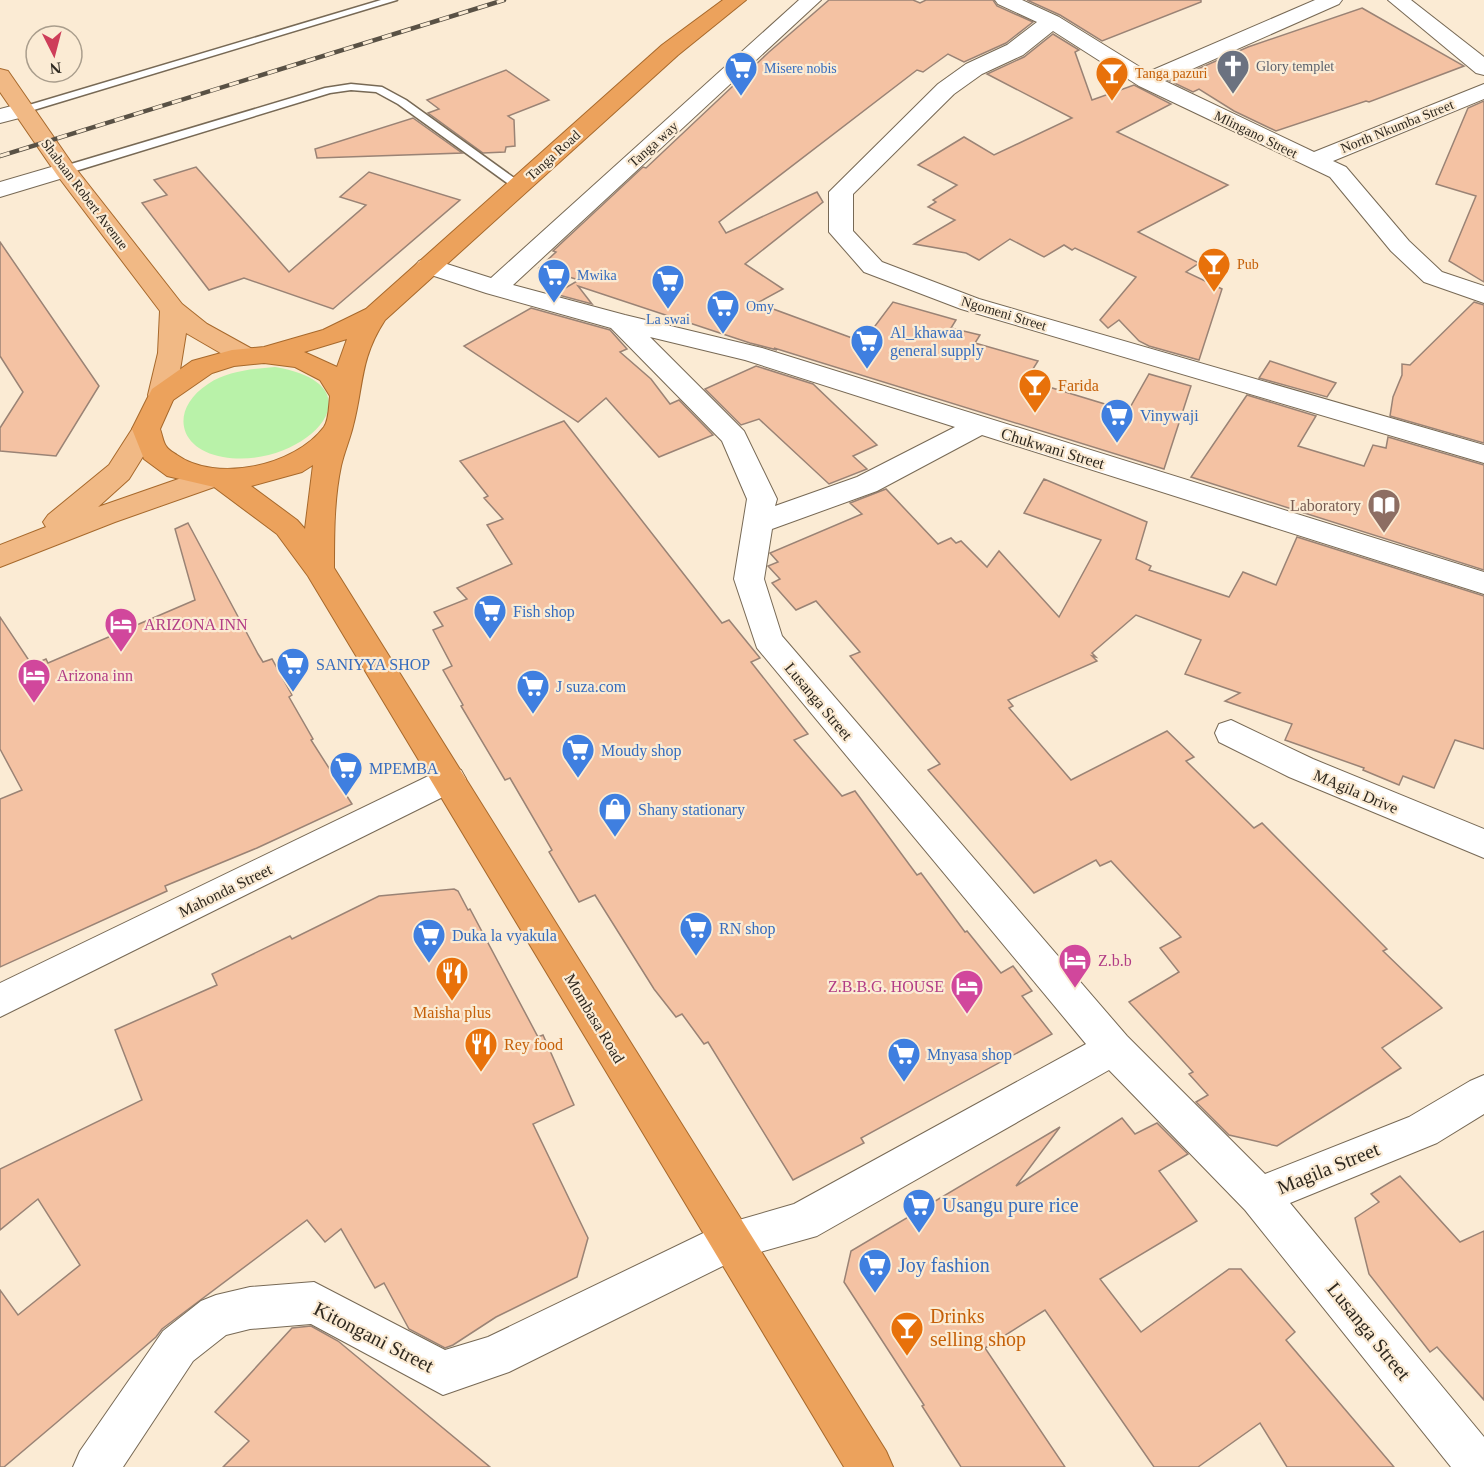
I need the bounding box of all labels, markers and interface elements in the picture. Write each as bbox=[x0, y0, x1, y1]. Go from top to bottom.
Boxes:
north arrow bbox=[24, 24, 84, 84]
church icon: Glory templet bbox=[1215, 48, 1251, 95]
supermarket icon: Misere nobis bbox=[723, 50, 759, 97]
bar icon: Tanga pazuri bbox=[1094, 55, 1130, 102]
text: N bbox=[48, 59, 62, 78]
place label: Glory templet bbox=[1256, 59, 1334, 74]
place label: Misere nobis bbox=[764, 61, 837, 76]
place label: Tanga pazuri bbox=[1135, 66, 1208, 81]
street label: North Nkumba Street bbox=[1339, 97, 1456, 156]
street label: Mlingano Street bbox=[1212, 108, 1300, 161]
street label: Tanga way bbox=[626, 118, 681, 170]
street label: Tanga Road bbox=[523, 127, 583, 183]
street label: Shabaan Robert Avenue bbox=[38, 136, 131, 252]
bar icon: Pub bbox=[1196, 246, 1232, 293]
supermarket icon: Mwika bbox=[536, 257, 572, 304]
place label: Pub bbox=[1237, 257, 1259, 272]
supermarket icon: La swai bbox=[650, 263, 686, 310]
place label: Mwika bbox=[577, 268, 617, 283]
supermarket icon: Omy bbox=[705, 288, 741, 335]
street label: Ngomeni Street bbox=[959, 293, 1048, 334]
place label: Omy bbox=[746, 299, 774, 314]
place label: La swai bbox=[646, 312, 690, 327]
supermarket icon: Al_khawaa general supply bbox=[849, 323, 885, 370]
place label: Al_khawaa general supply bbox=[890, 324, 984, 360]
bar icon: Farida bbox=[1017, 367, 1053, 414]
place label: Farida bbox=[1058, 377, 1099, 394]
supermarket icon: Vinywaji bbox=[1099, 397, 1135, 444]
place label: Vinywaji bbox=[1140, 407, 1199, 425]
street label: Chukwani Street bbox=[999, 425, 1107, 472]
library icon: Laboratory bbox=[1366, 487, 1402, 534]
place label: Laboratory bbox=[1290, 497, 1361, 515]
supermarket icon: Fish shop bbox=[472, 593, 508, 640]
place label: Fish shop bbox=[513, 603, 575, 621]
hotel icon: ARIZONA INN bbox=[103, 606, 139, 653]
place label: ARIZONA INN bbox=[144, 616, 248, 633]
supermarket icon: SANIYYA SHOP bbox=[275, 646, 311, 693]
place label: SANIYYA SHOP bbox=[316, 656, 430, 673]
hotel icon: Arizona inn bbox=[16, 657, 52, 704]
street label: Lusanga Street bbox=[781, 659, 856, 744]
place label: Arizona inn bbox=[57, 667, 133, 684]
supermarket icon: J suza.com bbox=[515, 668, 551, 715]
place label: J suza.com bbox=[556, 678, 627, 695]
supermarket icon: Moudy shop bbox=[560, 732, 596, 779]
place label: Moudy shop bbox=[601, 742, 681, 760]
supermarket icon: MPEMBA bbox=[328, 750, 364, 797]
place label: MPEMBA bbox=[369, 760, 439, 777]
street label: MAgila Drive bbox=[1311, 766, 1401, 818]
shop icon: Shany stationary bbox=[597, 791, 633, 838]
place label: Shany stationary bbox=[638, 801, 745, 819]
street label: Mahonda Street bbox=[176, 860, 275, 920]
supermarket icon: RN shop bbox=[678, 910, 714, 957]
supermarket icon: Duka la vyakula bbox=[411, 917, 447, 964]
place label: RN shop bbox=[719, 920, 775, 938]
place label: Duka la vyakula bbox=[452, 927, 557, 945]
hotel icon: Z.b.b bbox=[1057, 942, 1093, 989]
place label: Z.b.b bbox=[1098, 952, 1132, 969]
restaurant icon: Maisha plus bbox=[434, 955, 470, 1002]
hotel icon: Z.B.B.G. HOUSE bbox=[949, 968, 985, 1015]
street label: Mombasa Road bbox=[561, 971, 628, 1066]
place label: Z.B.B.G. HOUSE bbox=[828, 978, 944, 995]
place label: Maisha plus bbox=[413, 1004, 491, 1022]
restaurant icon: Rey food bbox=[463, 1026, 499, 1073]
place label: Rey food bbox=[504, 1036, 563, 1054]
supermarket icon: Mnyasa shop bbox=[886, 1036, 922, 1083]
place label: Mnyasa shop bbox=[927, 1046, 1012, 1064]
street label: Magila Street bbox=[1274, 1137, 1383, 1199]
supermarket icon: Usangu pure rice bbox=[901, 1187, 937, 1234]
place label: Usangu pure rice bbox=[942, 1194, 1079, 1217]
supermarket icon: Joy fashion bbox=[857, 1247, 893, 1294]
place label: Joy fashion bbox=[898, 1254, 990, 1277]
street label: Lusanga Street bbox=[1322, 1278, 1415, 1385]
street label: Kitongani Street bbox=[310, 1297, 438, 1378]
place label: Drinks selling shop bbox=[930, 1305, 1026, 1351]
bar icon: Drinks selling shop bbox=[889, 1310, 925, 1357]

